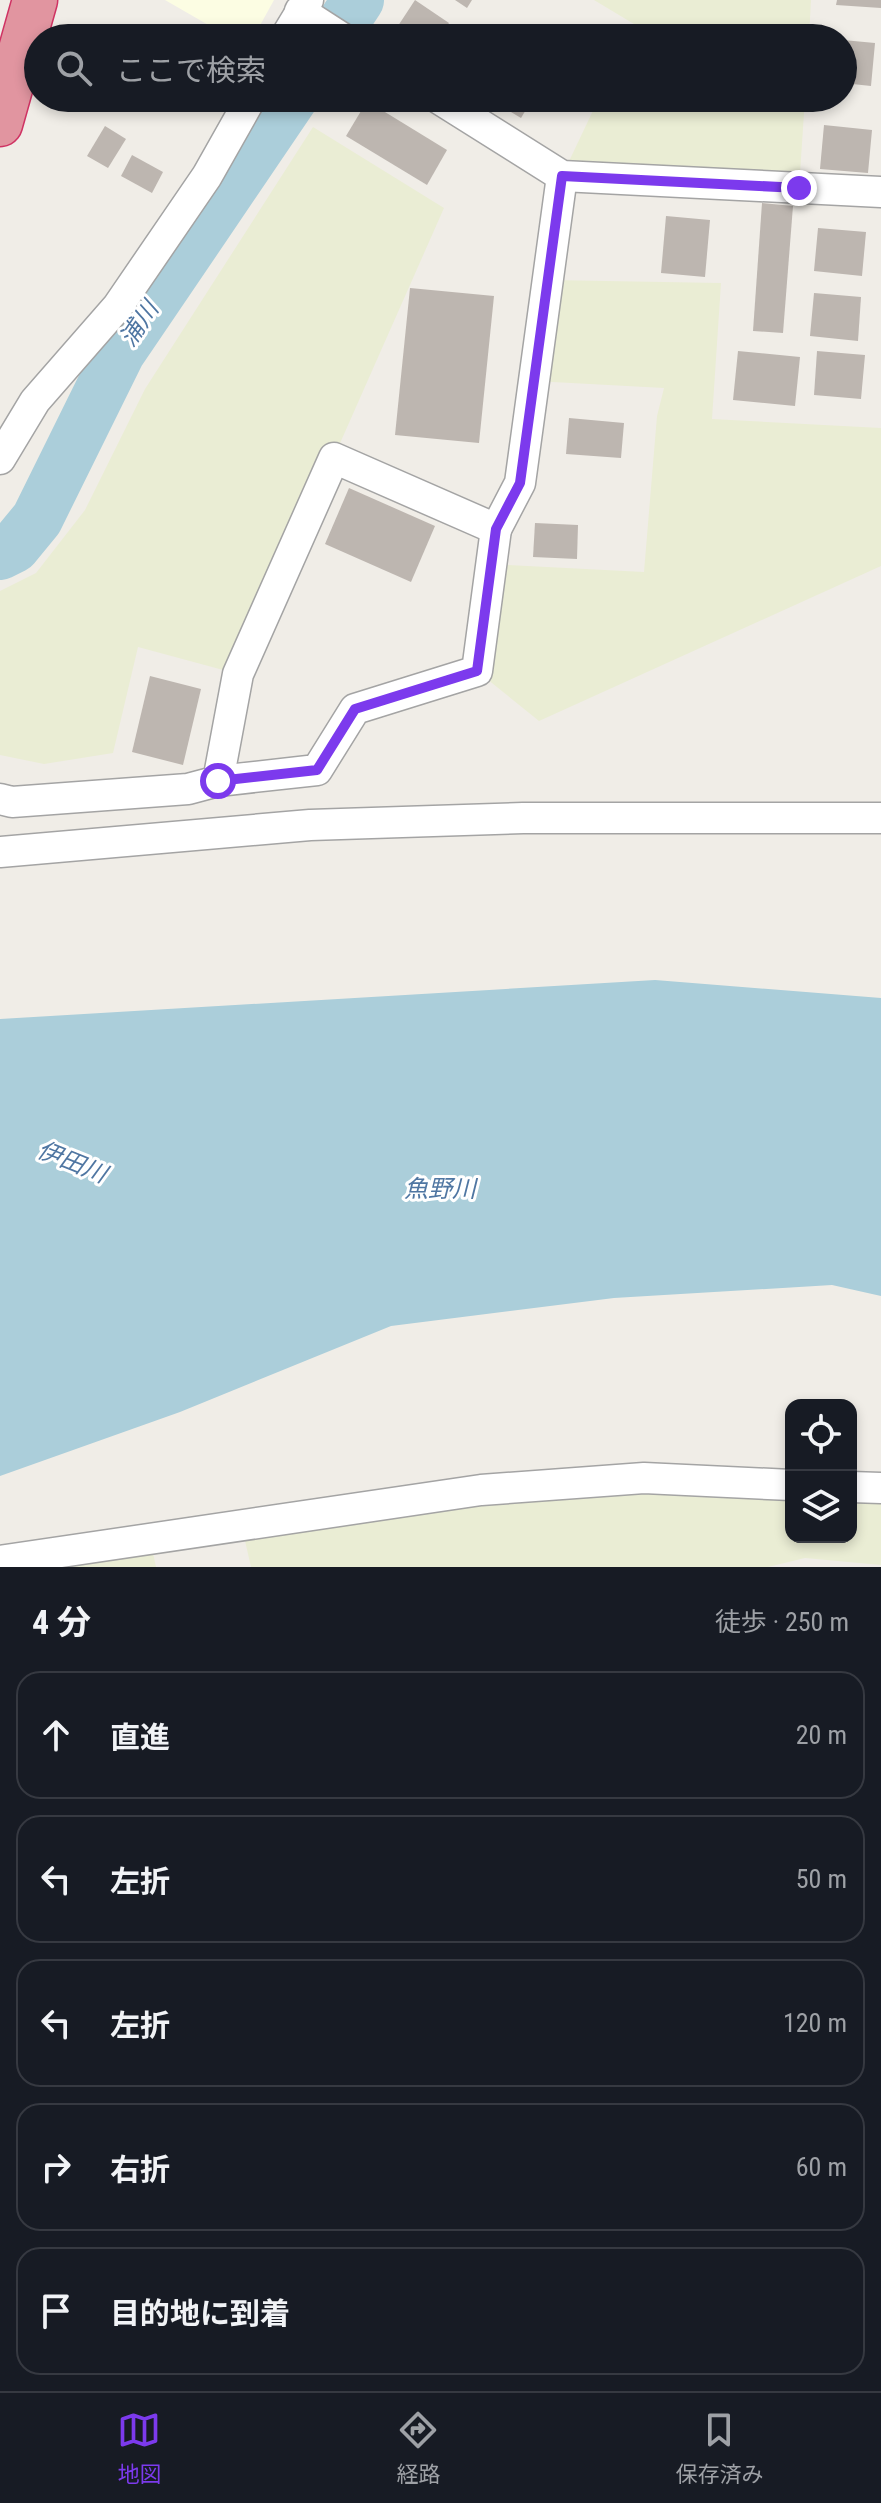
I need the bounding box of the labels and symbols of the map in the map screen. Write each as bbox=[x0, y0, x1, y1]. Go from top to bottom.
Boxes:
route end bbox=[781, 170, 817, 206]
water label: 浦川 bbox=[114, 294, 166, 352]
route start bbox=[200, 763, 236, 799]
water label: 伊田川 bbox=[33, 1136, 113, 1190]
water label: 魚野川 bbox=[404, 1175, 479, 1203]

